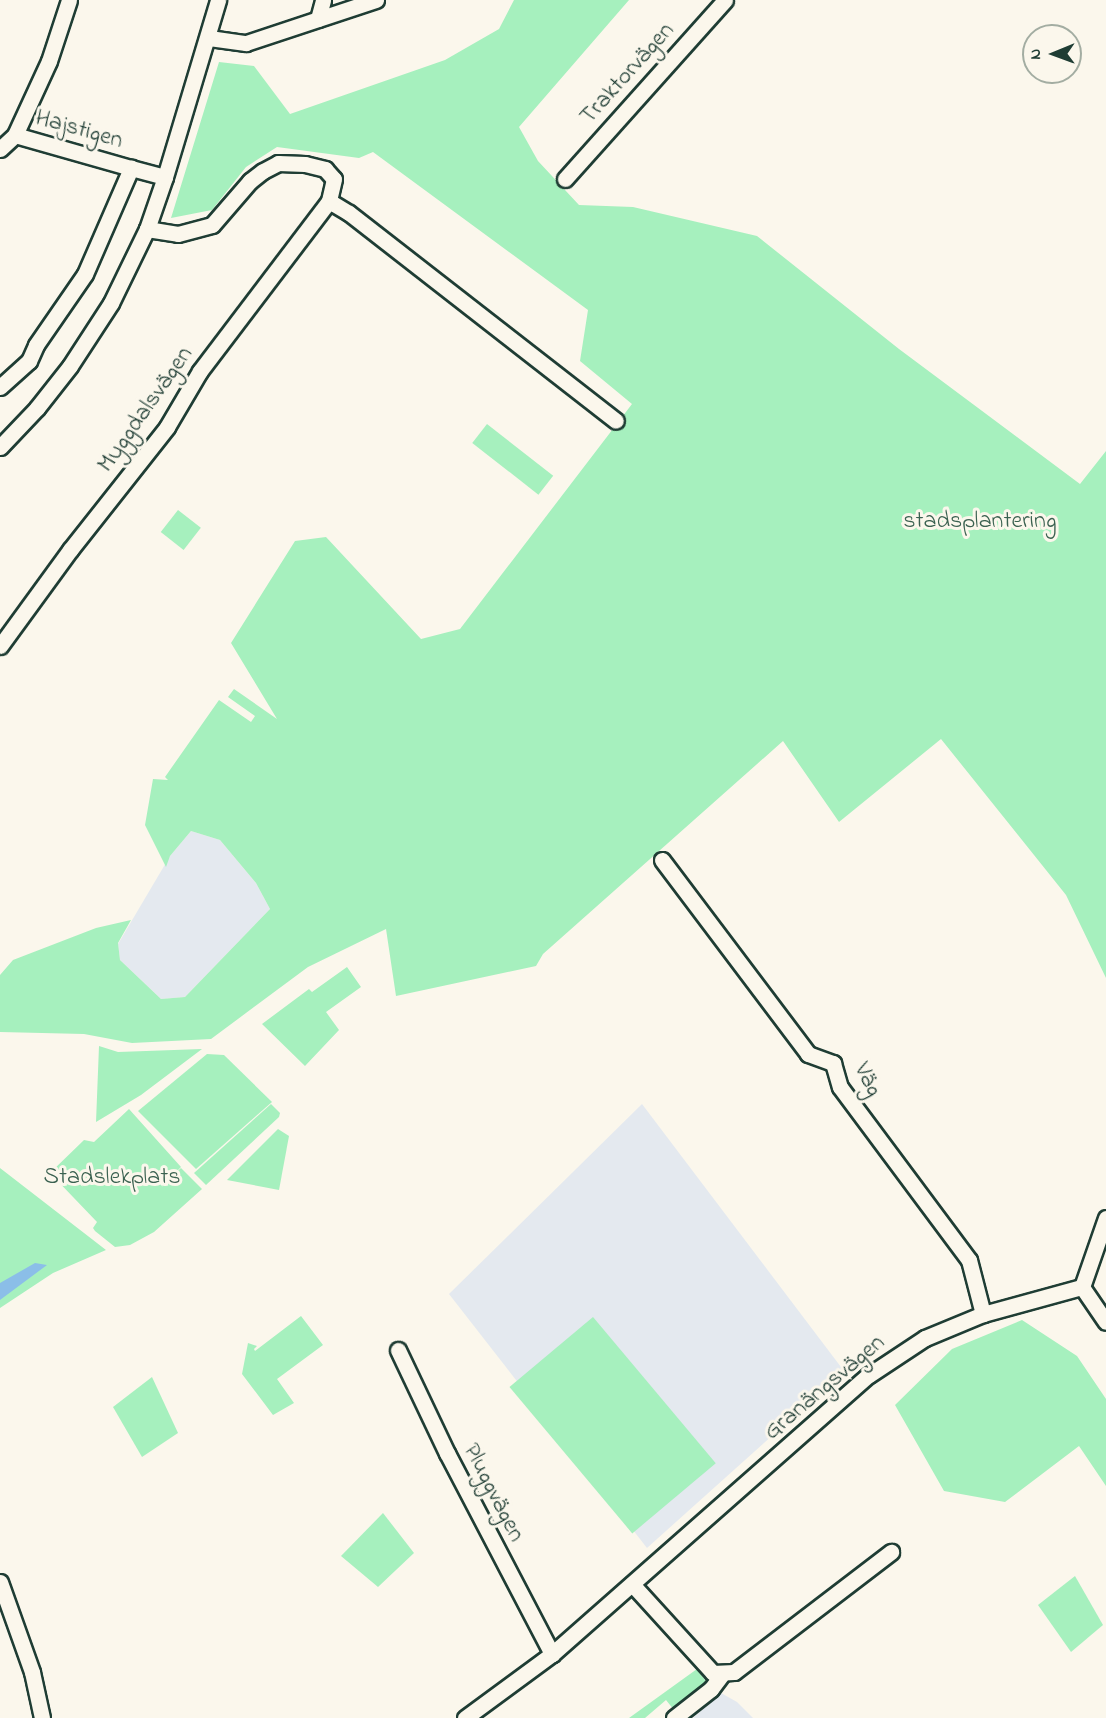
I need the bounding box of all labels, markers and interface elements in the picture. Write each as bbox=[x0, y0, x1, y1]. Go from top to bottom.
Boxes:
street label: Traktorvägen bbox=[575, 17, 681, 131]
north arrow bbox=[1022, 24, 1082, 84]
text: N bbox=[1024, 49, 1048, 60]
street label: Hajstigen bbox=[32, 104, 126, 156]
street label: Myggdalsvägen bbox=[92, 342, 200, 478]
park label: stadsplantering bbox=[903, 508, 1057, 536]
street label: Väg bbox=[846, 1058, 888, 1102]
park label: Stadslekplats bbox=[43, 1164, 181, 1192]
street label: Granängsvägen bbox=[759, 1329, 891, 1447]
street label: Pluggvägen bbox=[456, 1439, 530, 1547]

